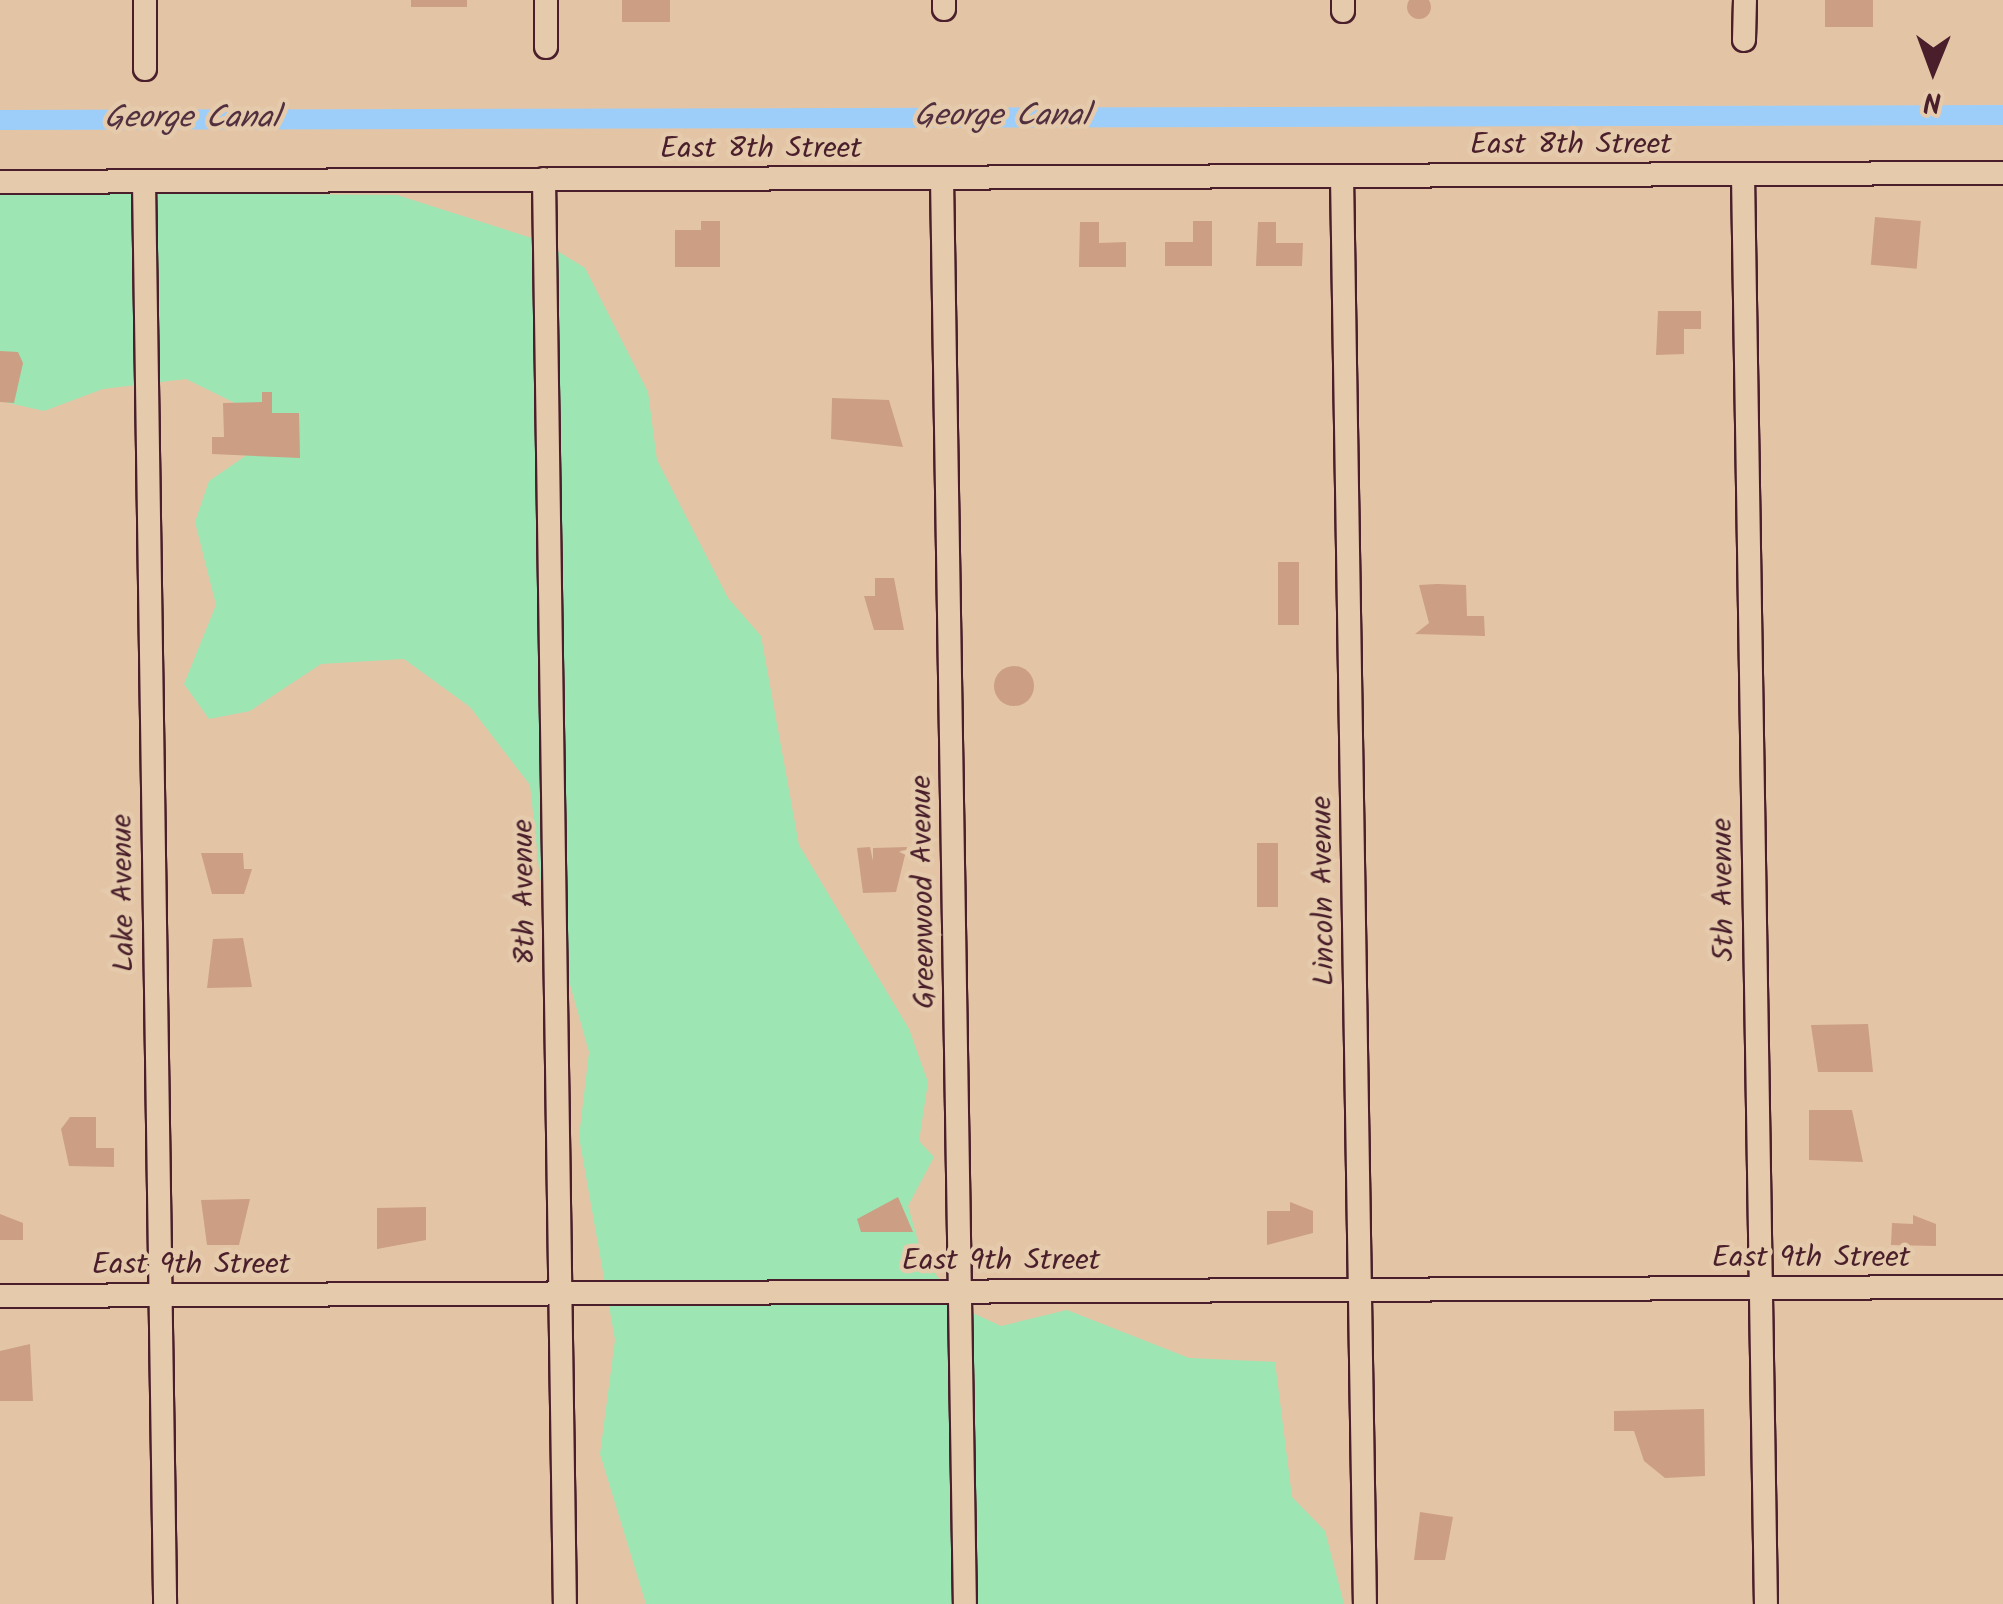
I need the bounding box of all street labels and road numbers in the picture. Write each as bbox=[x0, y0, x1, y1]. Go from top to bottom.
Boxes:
street label: East 8th Street bbox=[1470, 127, 1672, 163]
street label: East 8th Street bbox=[660, 131, 862, 167]
street label: Greenwood Avenue bbox=[904, 775, 944, 1009]
street label: Lincoln Avenue bbox=[1304, 796, 1344, 986]
street label: Lake Avenue bbox=[105, 814, 143, 972]
street label: 5th Avenue bbox=[1705, 818, 1743, 962]
street label: 8th Avenue bbox=[506, 819, 544, 965]
street label: East 9th Street bbox=[1712, 1240, 1910, 1276]
street label: East 9th Street bbox=[902, 1243, 1100, 1279]
street label: East 9th Street bbox=[92, 1247, 290, 1283]

